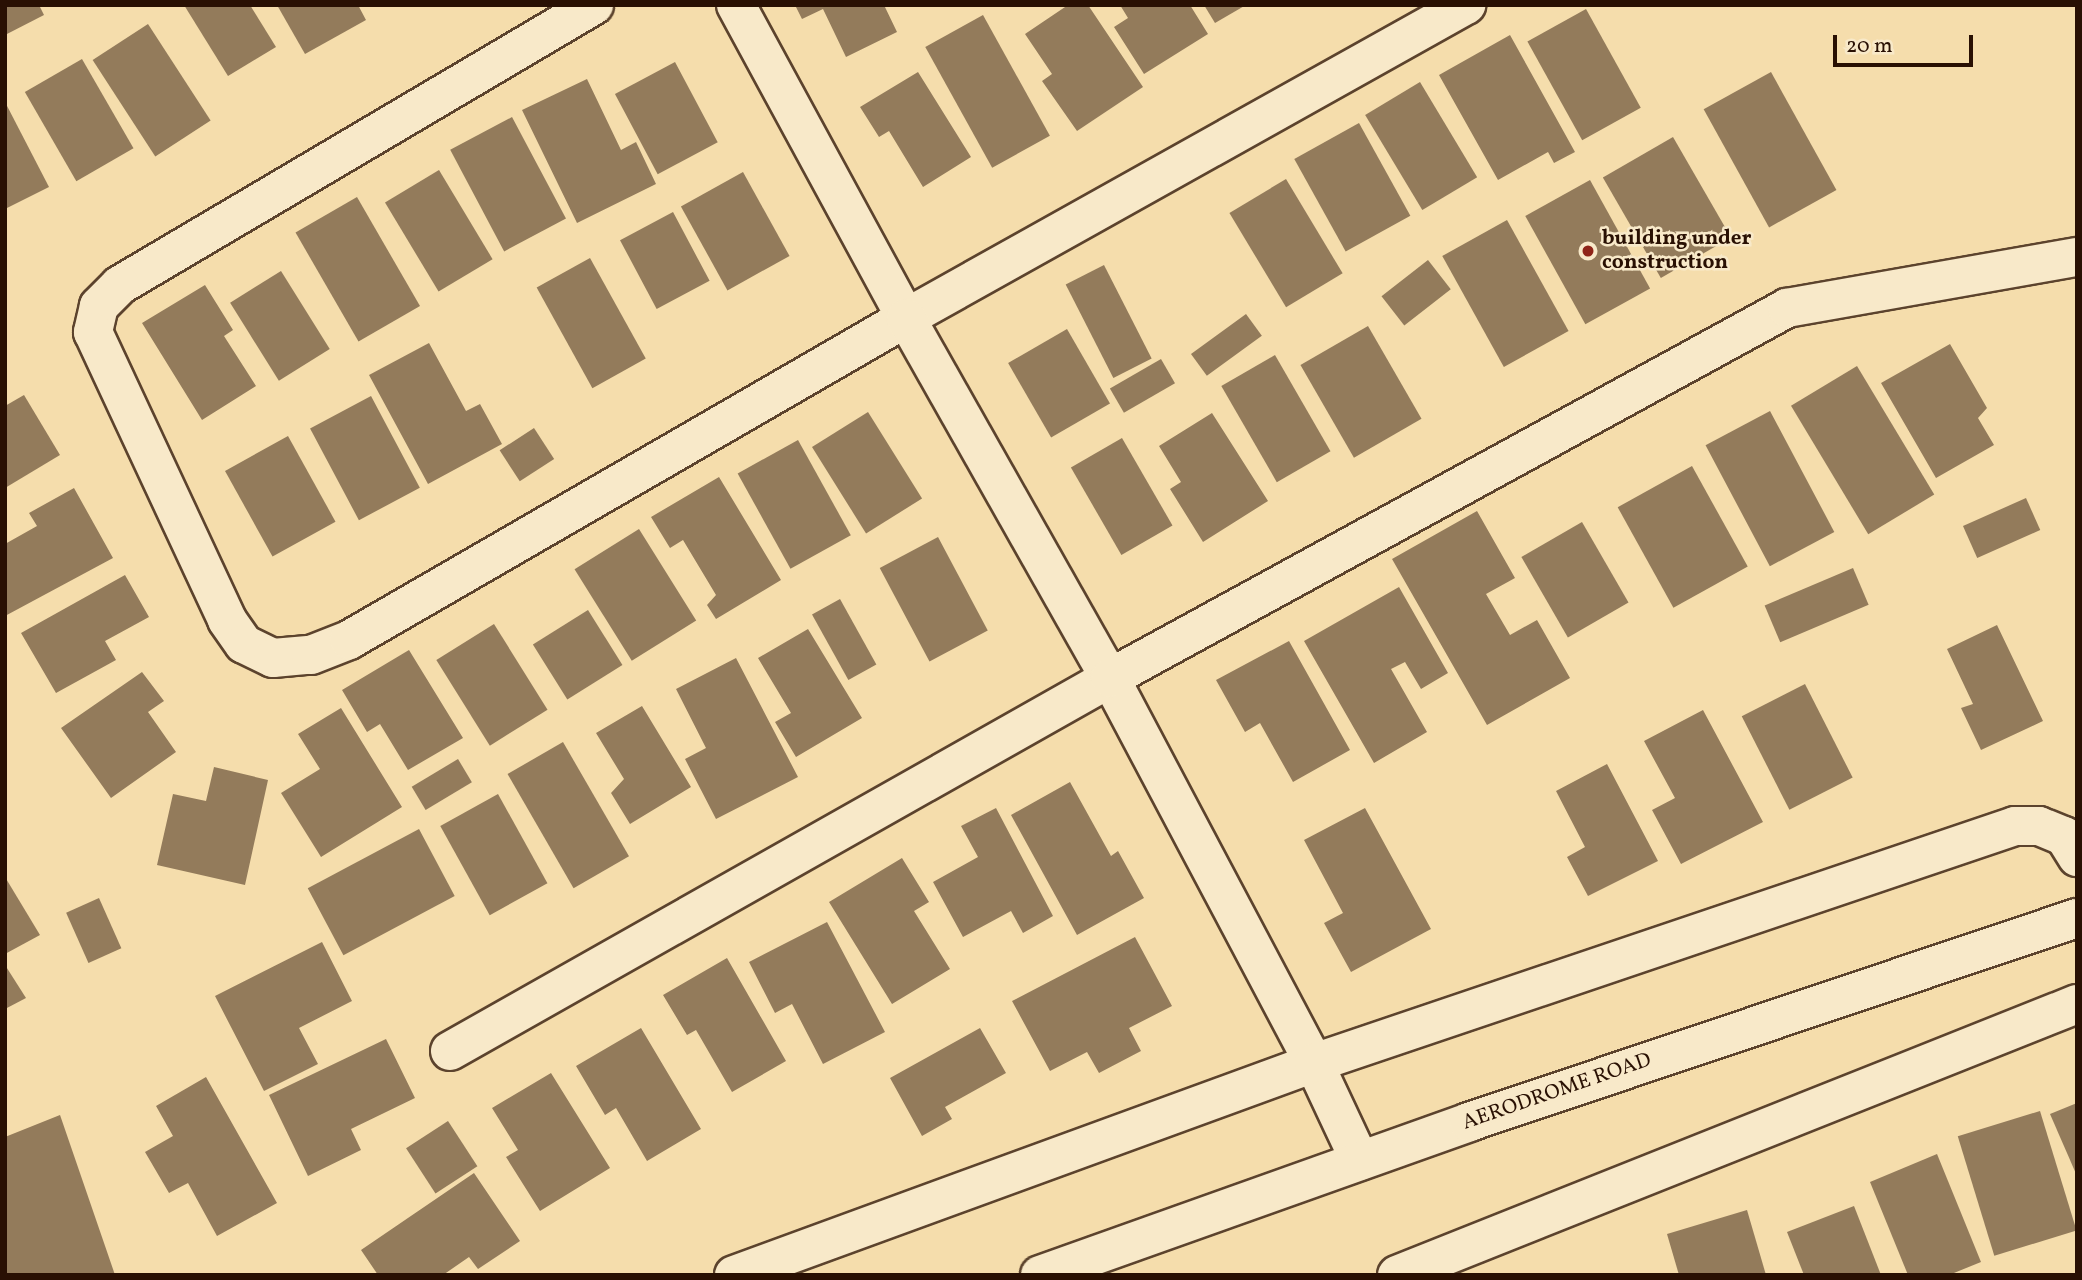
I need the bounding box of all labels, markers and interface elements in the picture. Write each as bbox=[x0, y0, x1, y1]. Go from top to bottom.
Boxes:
scale bar bbox=[1837, 21, 1977, 65]
text: 20 m bbox=[1846, 32, 1892, 61]
place label: building under construction bbox=[1602, 226, 1752, 276]
marker: building under construction bbox=[1580, 243, 1596, 259]
street label: AERODROME ROAD bbox=[1459, 1048, 1655, 1136]

